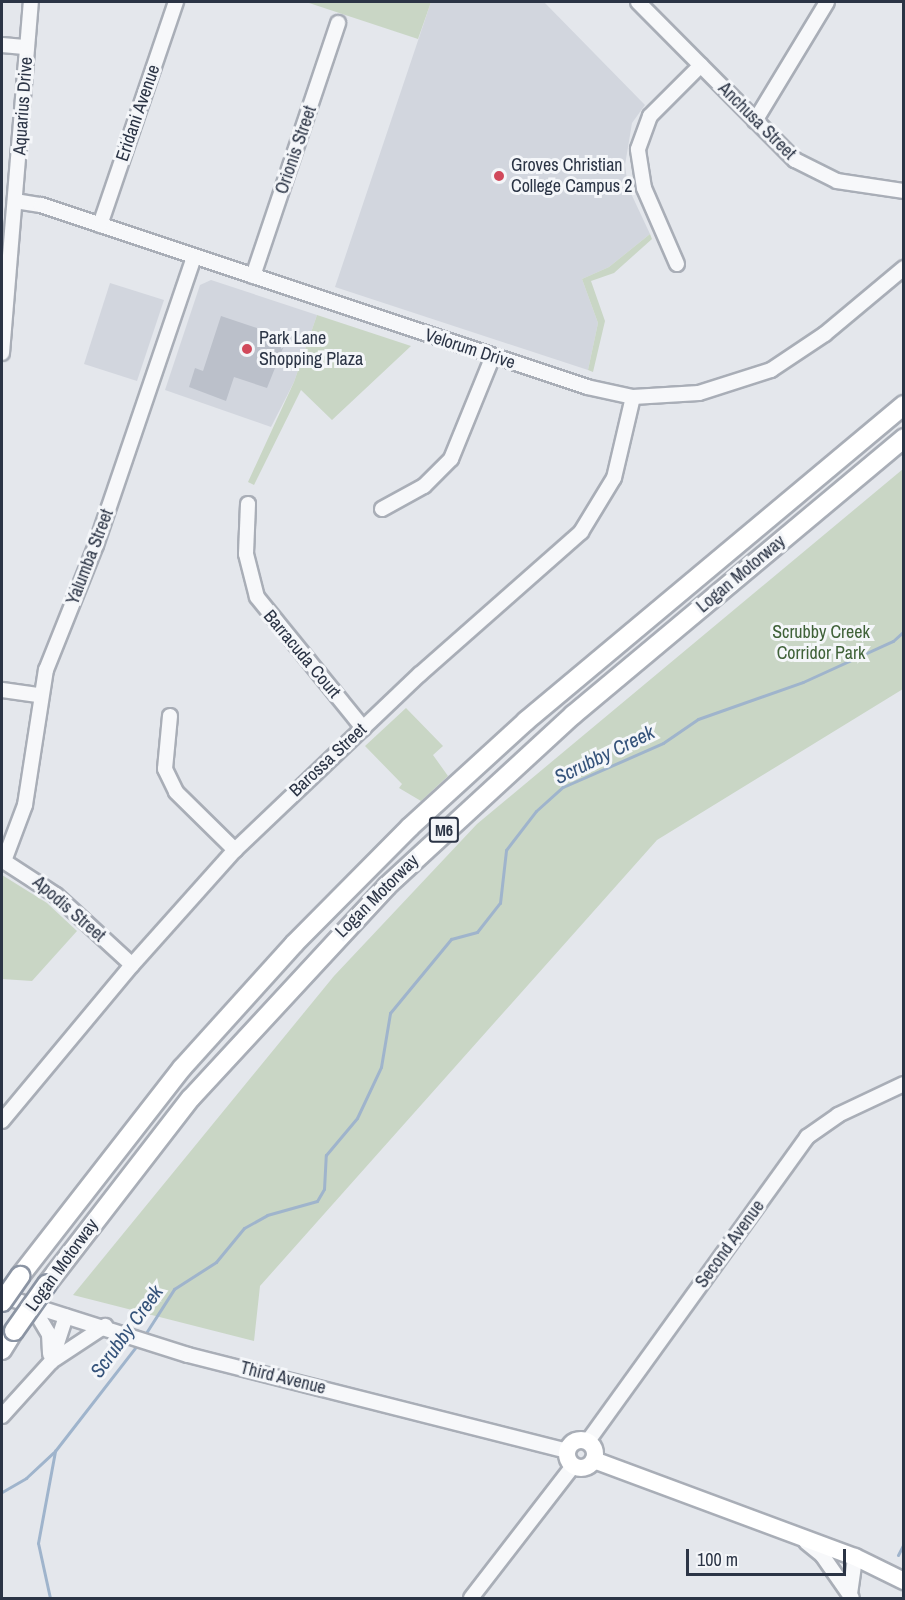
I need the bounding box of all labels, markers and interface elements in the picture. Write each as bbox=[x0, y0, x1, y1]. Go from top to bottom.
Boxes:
street label: Aquarius Drive bbox=[9, 56, 37, 156]
street label: Eridani Avenue bbox=[111, 61, 165, 165]
street label: Anchusa Street bbox=[714, 78, 800, 164]
street label: Orionis Street bbox=[271, 103, 321, 197]
place label: Groves Christian College Campus 2 bbox=[511, 155, 632, 198]
marker: Groves Christian College Campus 2 bbox=[492, 169, 506, 183]
street label: Velorum Drive bbox=[422, 324, 518, 374]
place label: Park Lane Shopping Plaza bbox=[259, 328, 363, 370]
marker: Park Lane Shopping Plaza bbox=[240, 342, 254, 356]
street label: Yalumba Street bbox=[62, 506, 118, 608]
street label: Logan Motorway bbox=[692, 531, 790, 617]
street label: Barracuda Court bbox=[259, 606, 345, 702]
park label: Scrubby Creek Corridor Park bbox=[772, 622, 870, 664]
street label: Barossa Street bbox=[285, 719, 371, 801]
water label: Scrubby Creek bbox=[550, 719, 658, 789]
road number: M6 bbox=[428, 817, 460, 843]
street label: Logan Motorway bbox=[331, 850, 423, 942]
street label: Apodis Street bbox=[28, 872, 110, 946]
street label: Second Avenue bbox=[691, 1196, 769, 1292]
street label: Logan Motorway bbox=[21, 1215, 103, 1315]
water label: Scrubby Creek bbox=[84, 1280, 168, 1382]
street label: Third Avenue bbox=[238, 1357, 328, 1399]
scale bar bbox=[689, 1537, 850, 1575]
text: 100 m bbox=[697, 1547, 738, 1572]

